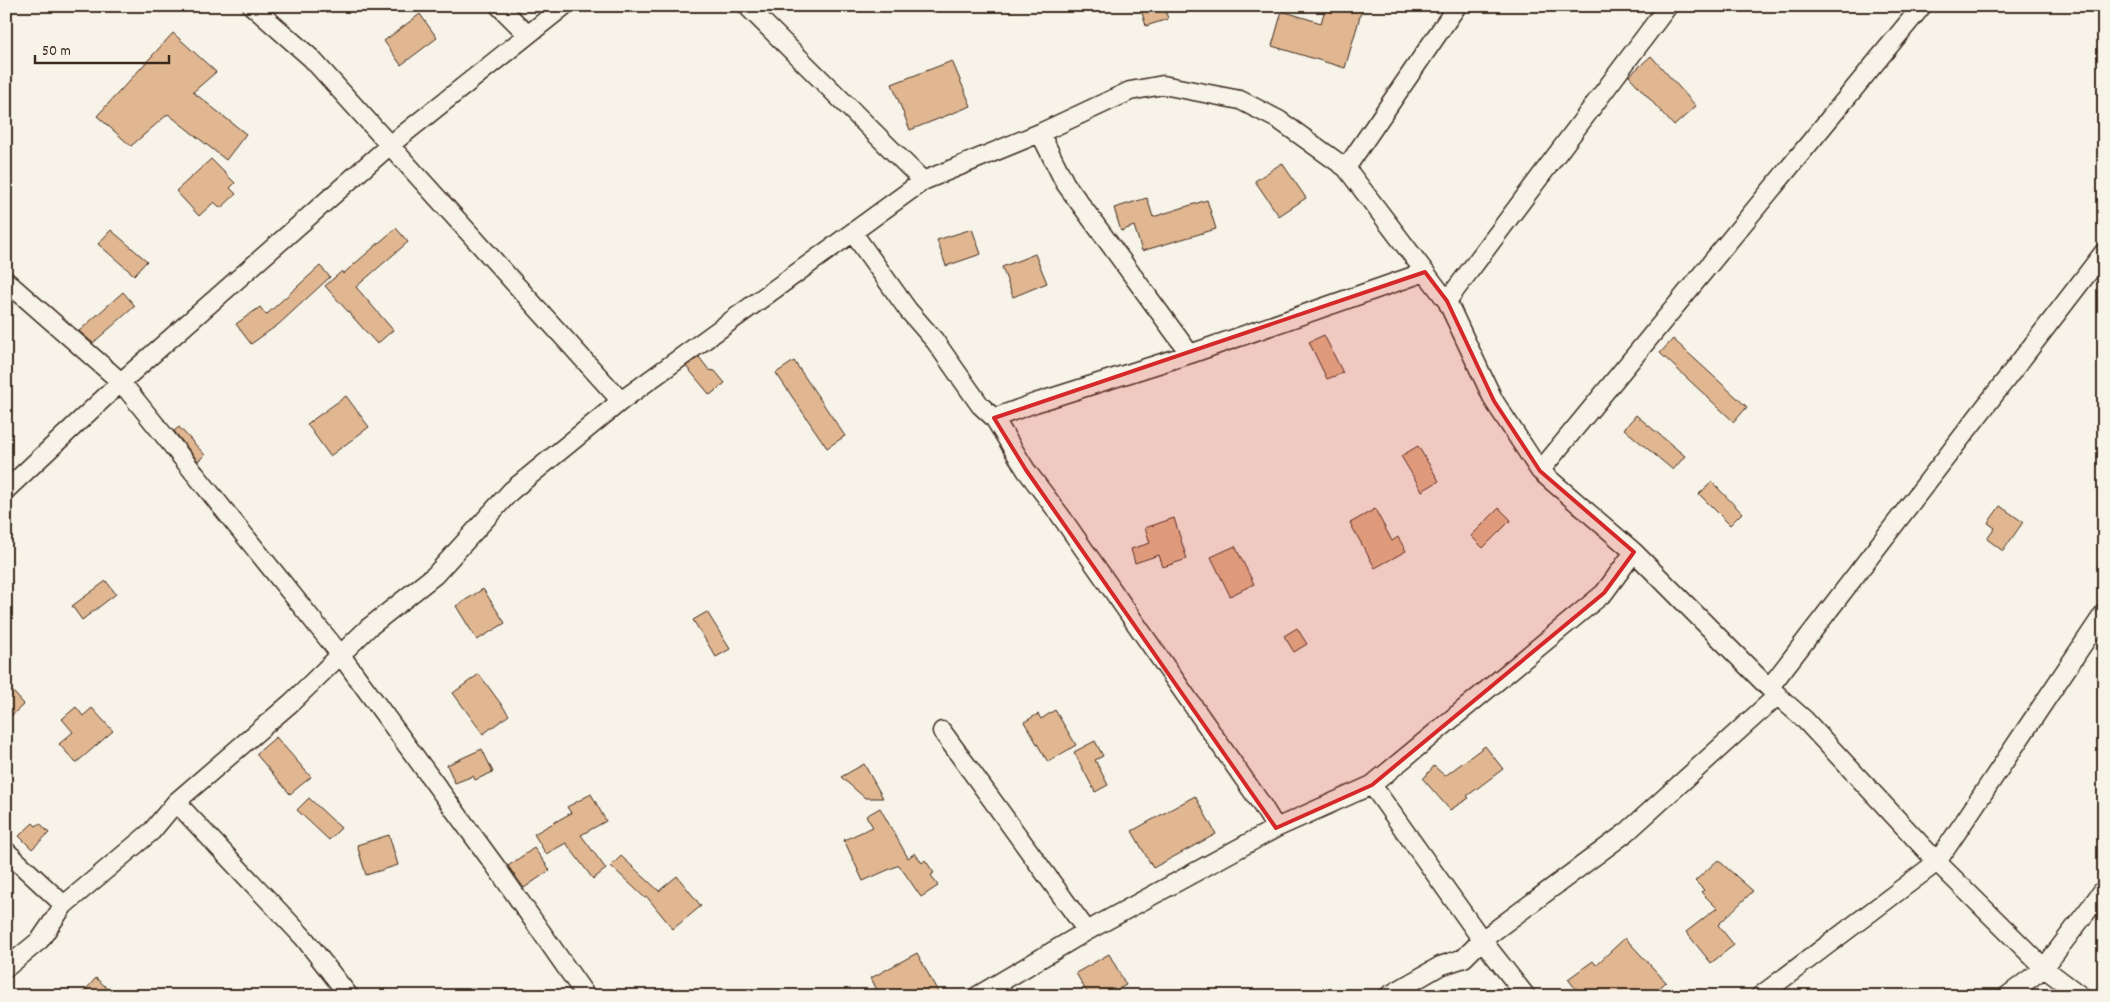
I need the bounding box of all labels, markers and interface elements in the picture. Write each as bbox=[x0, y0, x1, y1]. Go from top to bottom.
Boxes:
scale bar bbox=[35, 32, 169, 64]
text: 50 m bbox=[42, 41, 71, 63]

